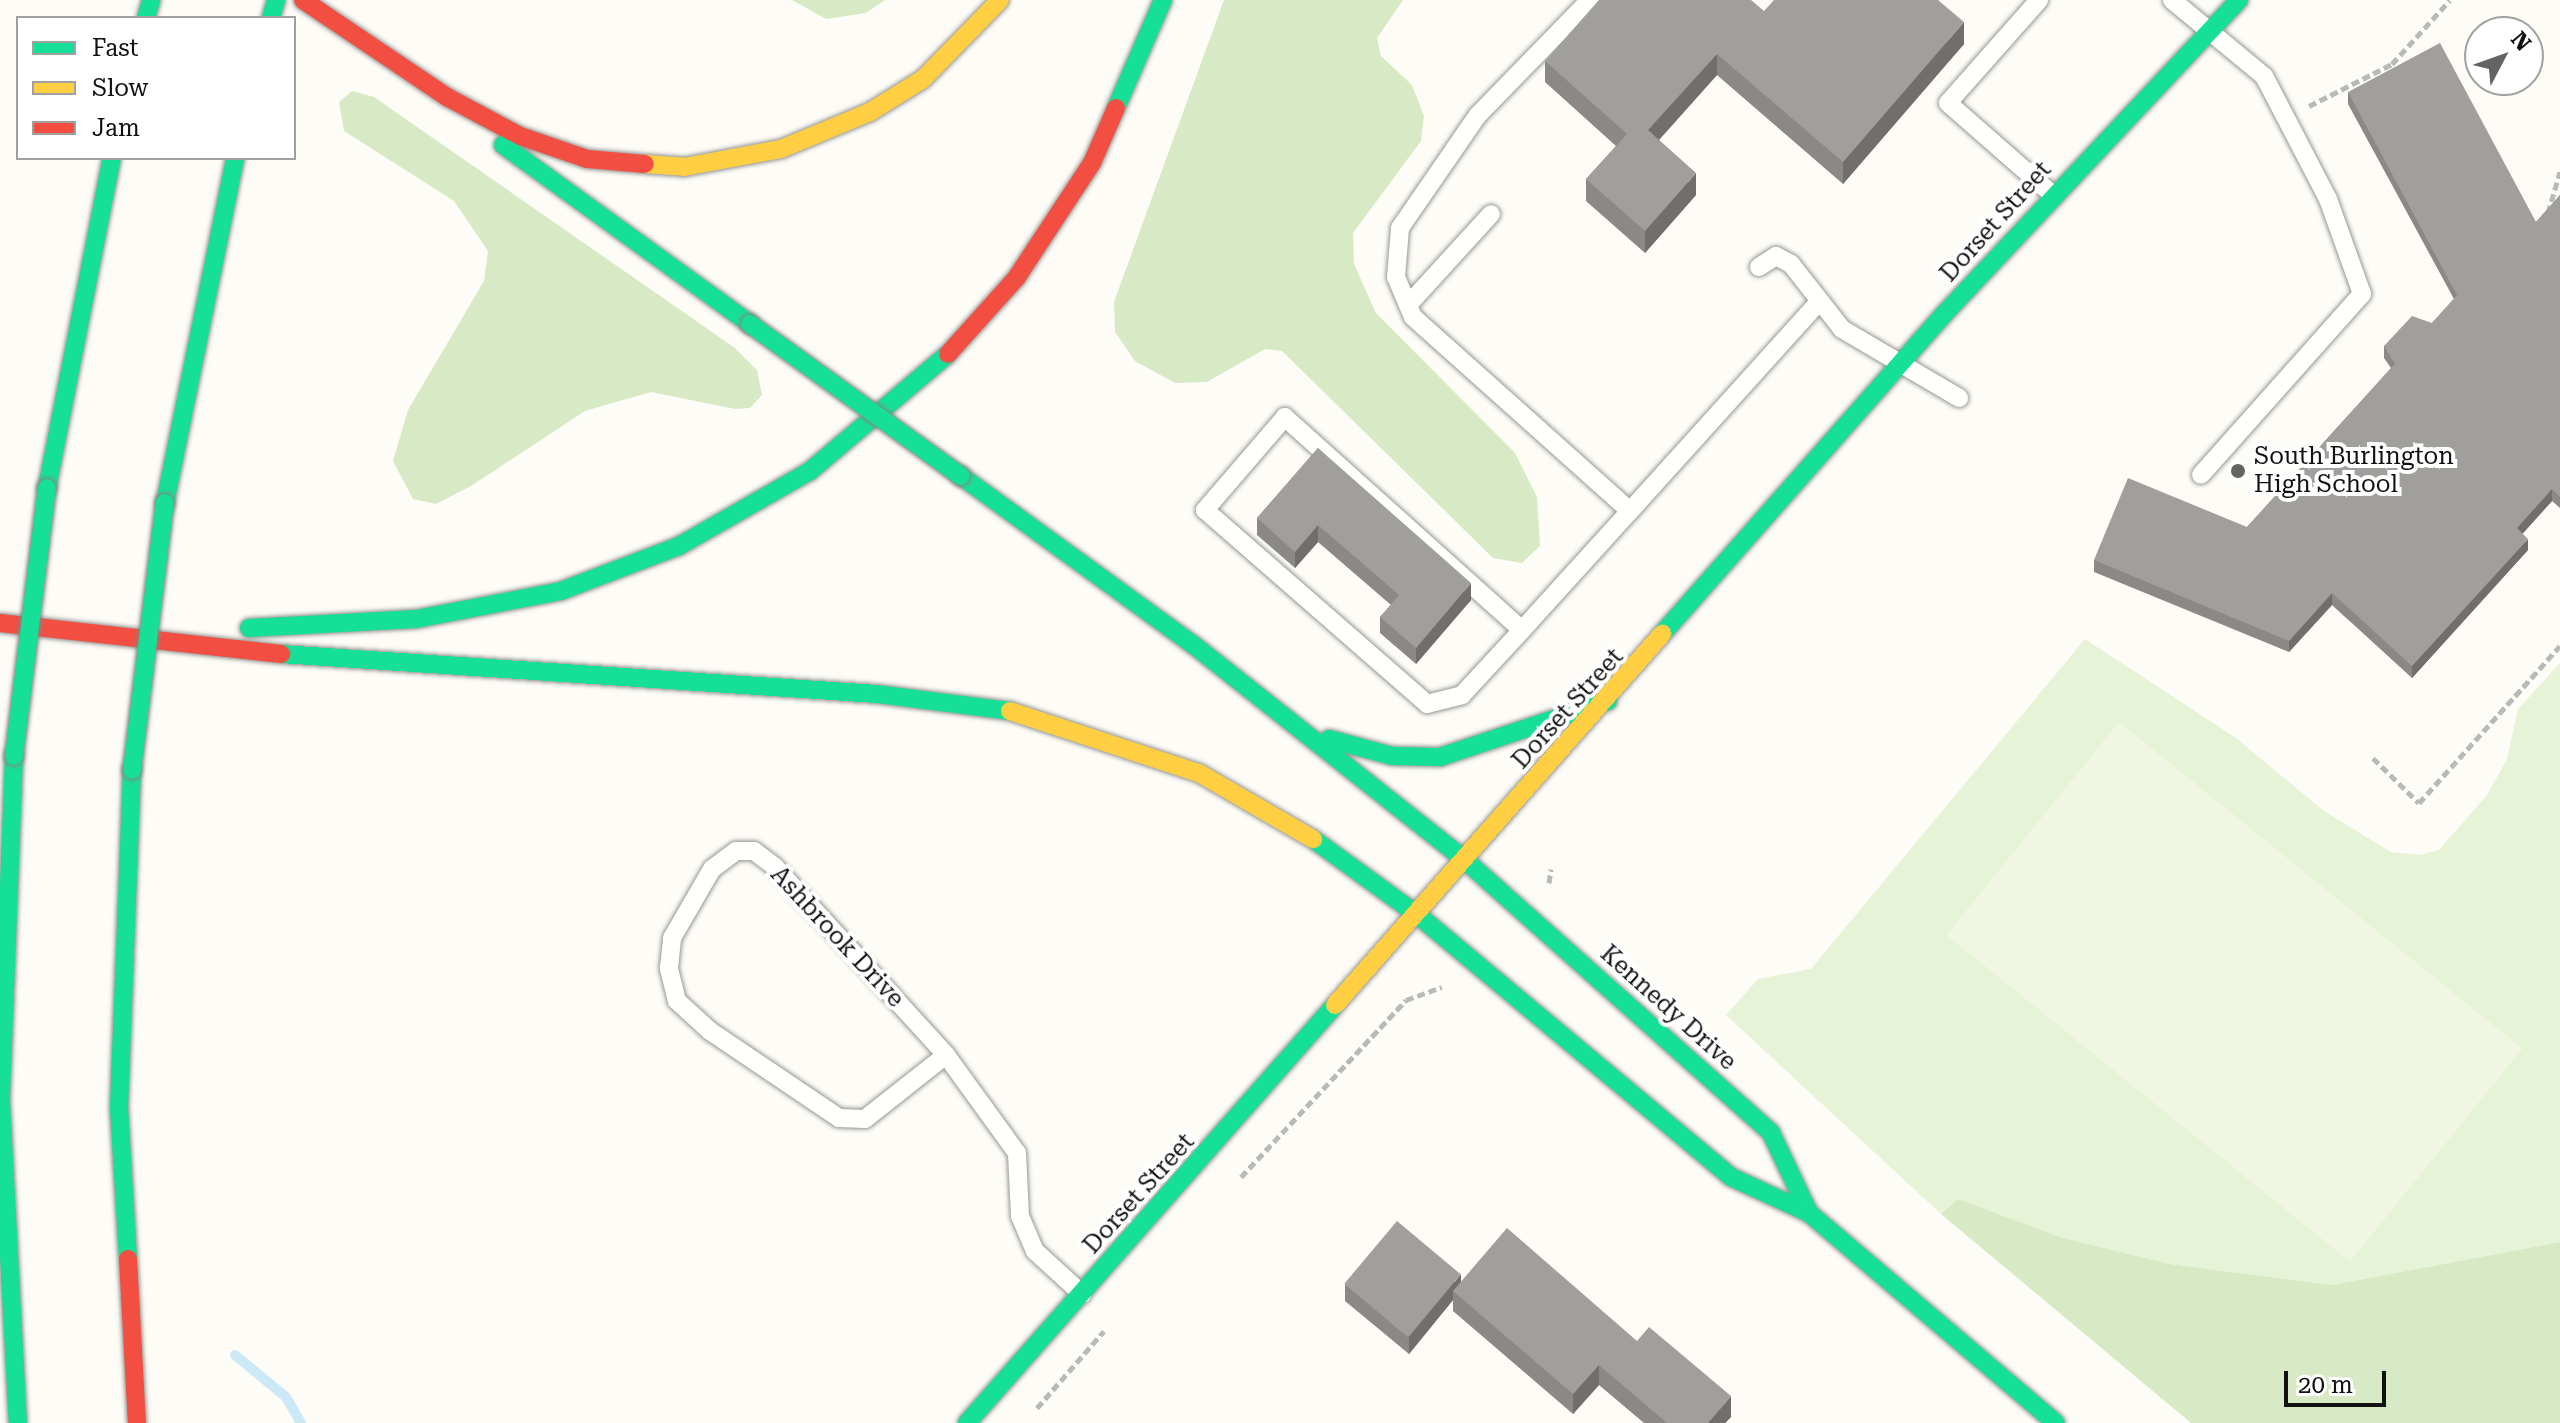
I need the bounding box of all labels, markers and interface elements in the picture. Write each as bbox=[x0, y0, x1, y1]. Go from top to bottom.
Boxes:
legend bbox=[16, 16, 296, 160]
north arrow bbox=[2464, 16, 2544, 96]
text: N bbox=[2506, 27, 2536, 56]
text: Fast bbox=[92, 34, 139, 62]
text: Slow bbox=[92, 74, 148, 102]
text: Jam bbox=[92, 114, 140, 142]
street label: Dorset Street bbox=[1935, 156, 2057, 288]
place label: South Burlington High School bbox=[2254, 443, 2454, 499]
marker: South Burlington High School bbox=[2229, 462, 2247, 480]
street label: Dorset Street bbox=[1507, 643, 1629, 775]
street label: Ashbrook Drive bbox=[764, 861, 910, 1013]
street label: Kennedy Drive bbox=[1594, 940, 1742, 1076]
street label: Dorset Street bbox=[1078, 1128, 1200, 1260]
scale bar bbox=[2288, 1355, 2390, 1405]
text: 20 m bbox=[2298, 1371, 2353, 1399]

